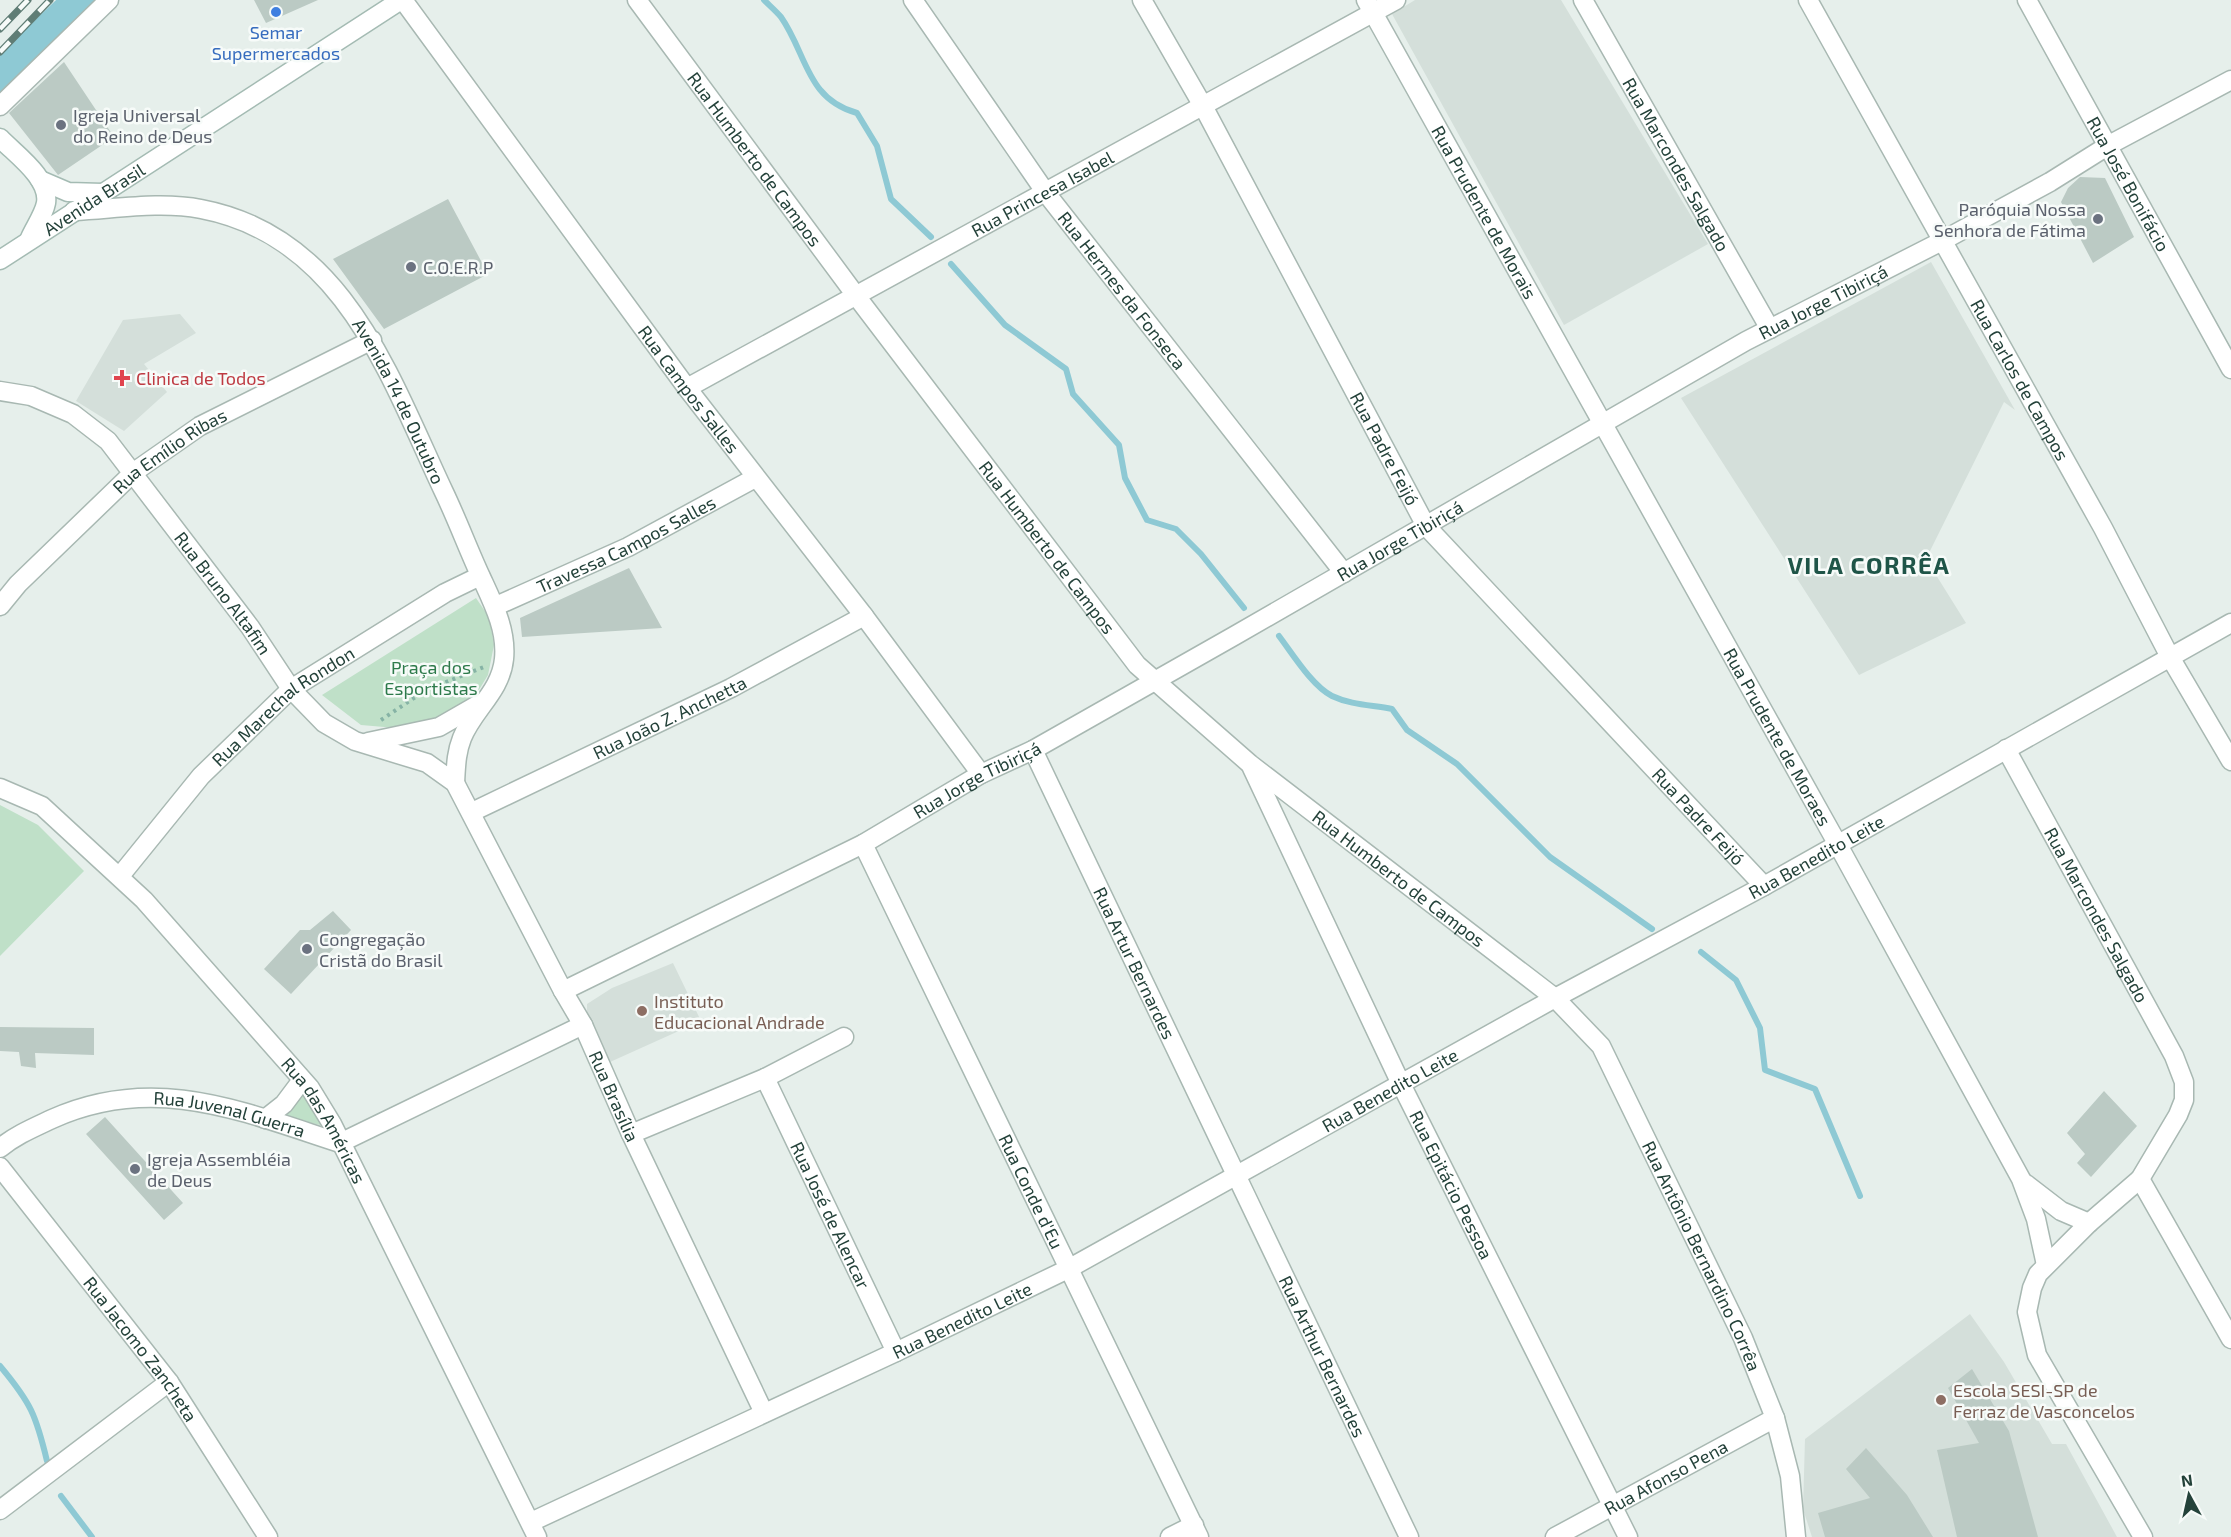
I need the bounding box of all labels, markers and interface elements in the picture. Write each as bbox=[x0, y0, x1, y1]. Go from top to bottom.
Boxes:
marker: Semar Supermercados bbox=[269, 5, 283, 19]
place label: Semar Supermercados bbox=[212, 21, 340, 64]
street label: Rua Humberto de Campos bbox=[683, 68, 827, 251]
street label: Rua Marcondes Salgado bbox=[1618, 74, 1734, 255]
place label: Igreja Universal do Reino de Deus bbox=[73, 104, 212, 147]
street label: Rua José Bonifácio bbox=[2083, 113, 2175, 255]
marker: Igreja Universal do Reino de Deus bbox=[54, 118, 68, 132]
street label: Rua Prudente de Morais bbox=[1427, 122, 1542, 303]
street label: Rua Princesa Isabel bbox=[967, 146, 1118, 241]
street label: Avenida Brasil bbox=[39, 158, 149, 240]
place label: Paróquia Nossa Senhora de Fátima bbox=[1934, 198, 2086, 241]
street label: Rua Hermes da Fonseca bbox=[1054, 207, 1191, 374]
marker: Paróquia Nossa Senhora de Fátima bbox=[2091, 212, 2105, 226]
place label: C.O.E.R.P bbox=[423, 256, 494, 278]
marker: C.O.E.R.P bbox=[404, 260, 418, 274]
street label: Rua Jorge Tibiriçá bbox=[1755, 260, 1891, 344]
street label: Rua Carlos de Campos bbox=[1966, 295, 2074, 464]
street label: Avenida 14 de Outubro bbox=[348, 314, 450, 487]
street label: Rua Campos Salles bbox=[634, 321, 744, 458]
place label: Clinica de Todos bbox=[136, 367, 266, 389]
marker: Clinica de Todos bbox=[113, 369, 131, 387]
street label: Rua Padre Feijó bbox=[1346, 388, 1424, 509]
street label: Rua Emílio Ribas bbox=[108, 404, 230, 498]
street label: Rua Humberto de Campos bbox=[975, 456, 1120, 638]
street label: Travessa Campos Salles bbox=[533, 491, 719, 597]
street label: Rua Jorge Tibiriçá bbox=[1333, 496, 1467, 585]
street label: Rua Bruno Altafim bbox=[170, 527, 276, 659]
district label: VILA CORRÊA bbox=[1787, 550, 1951, 579]
street label: Rua Marechal Rondon bbox=[207, 641, 358, 771]
street label: Rua Prudente de Moraes bbox=[1719, 644, 1836, 830]
park label: Praça dos Esportistas bbox=[384, 656, 478, 699]
street label: Rua João Z. Anchetta bbox=[589, 671, 750, 764]
street label: Rua Jorge Tibiriçá bbox=[909, 737, 1045, 823]
street label: Rua Padre Feijó bbox=[1648, 763, 1749, 869]
street label: Rua Humberto de Campos bbox=[1308, 805, 1490, 951]
street label: Rua Benedito Leite bbox=[1745, 810, 1888, 903]
street label: Rua Marcondes Salgado bbox=[2040, 823, 2153, 1006]
street label: Rua Artur Bernardes bbox=[1089, 883, 1180, 1043]
place label: Congregação Cristã do Brasil bbox=[319, 928, 443, 971]
marker: Congregação Cristã do Brasil bbox=[300, 942, 314, 956]
place label: Instituto Educacional Andrade bbox=[654, 990, 825, 1033]
marker: Instituto Educacional Andrade bbox=[635, 1004, 649, 1018]
street label: Rua Benedito Leite bbox=[1318, 1043, 1462, 1136]
street label: Rua Brasília bbox=[585, 1047, 644, 1145]
street label: Rua das Américas bbox=[277, 1053, 371, 1187]
street label: Rua Juvenal Guerra bbox=[153, 1087, 308, 1142]
street label: Rua Epitácio Pessoa bbox=[1405, 1107, 1498, 1263]
street label: Rua Conde d'Eu bbox=[994, 1130, 1069, 1252]
street label: Rua Antônio Bernardino Corrêa bbox=[1638, 1137, 1766, 1374]
street label: Rua José de Alencar bbox=[786, 1138, 875, 1292]
place label: Igreja Assembléia de Deus bbox=[147, 1148, 291, 1191]
marker: Igreja Assembléia de Deus bbox=[128, 1162, 142, 1176]
street label: Rua Jacomo Zancheta bbox=[79, 1272, 202, 1426]
street label: Rua Arthur Bernardes bbox=[1275, 1272, 1371, 1441]
street label: Rua Benedito Leite bbox=[889, 1277, 1035, 1363]
place label: Escola SESI-SP de Ferraz de Vasconcelos bbox=[1953, 1379, 2135, 1422]
marker: Escola SESI-SP de Ferraz de Vasconcelos bbox=[1934, 1393, 1948, 1407]
street label: Rua Afonso Pena bbox=[1600, 1435, 1731, 1519]
north arrow bbox=[2159, 1465, 2219, 1525]
text: N bbox=[2180, 1469, 2194, 1490]

